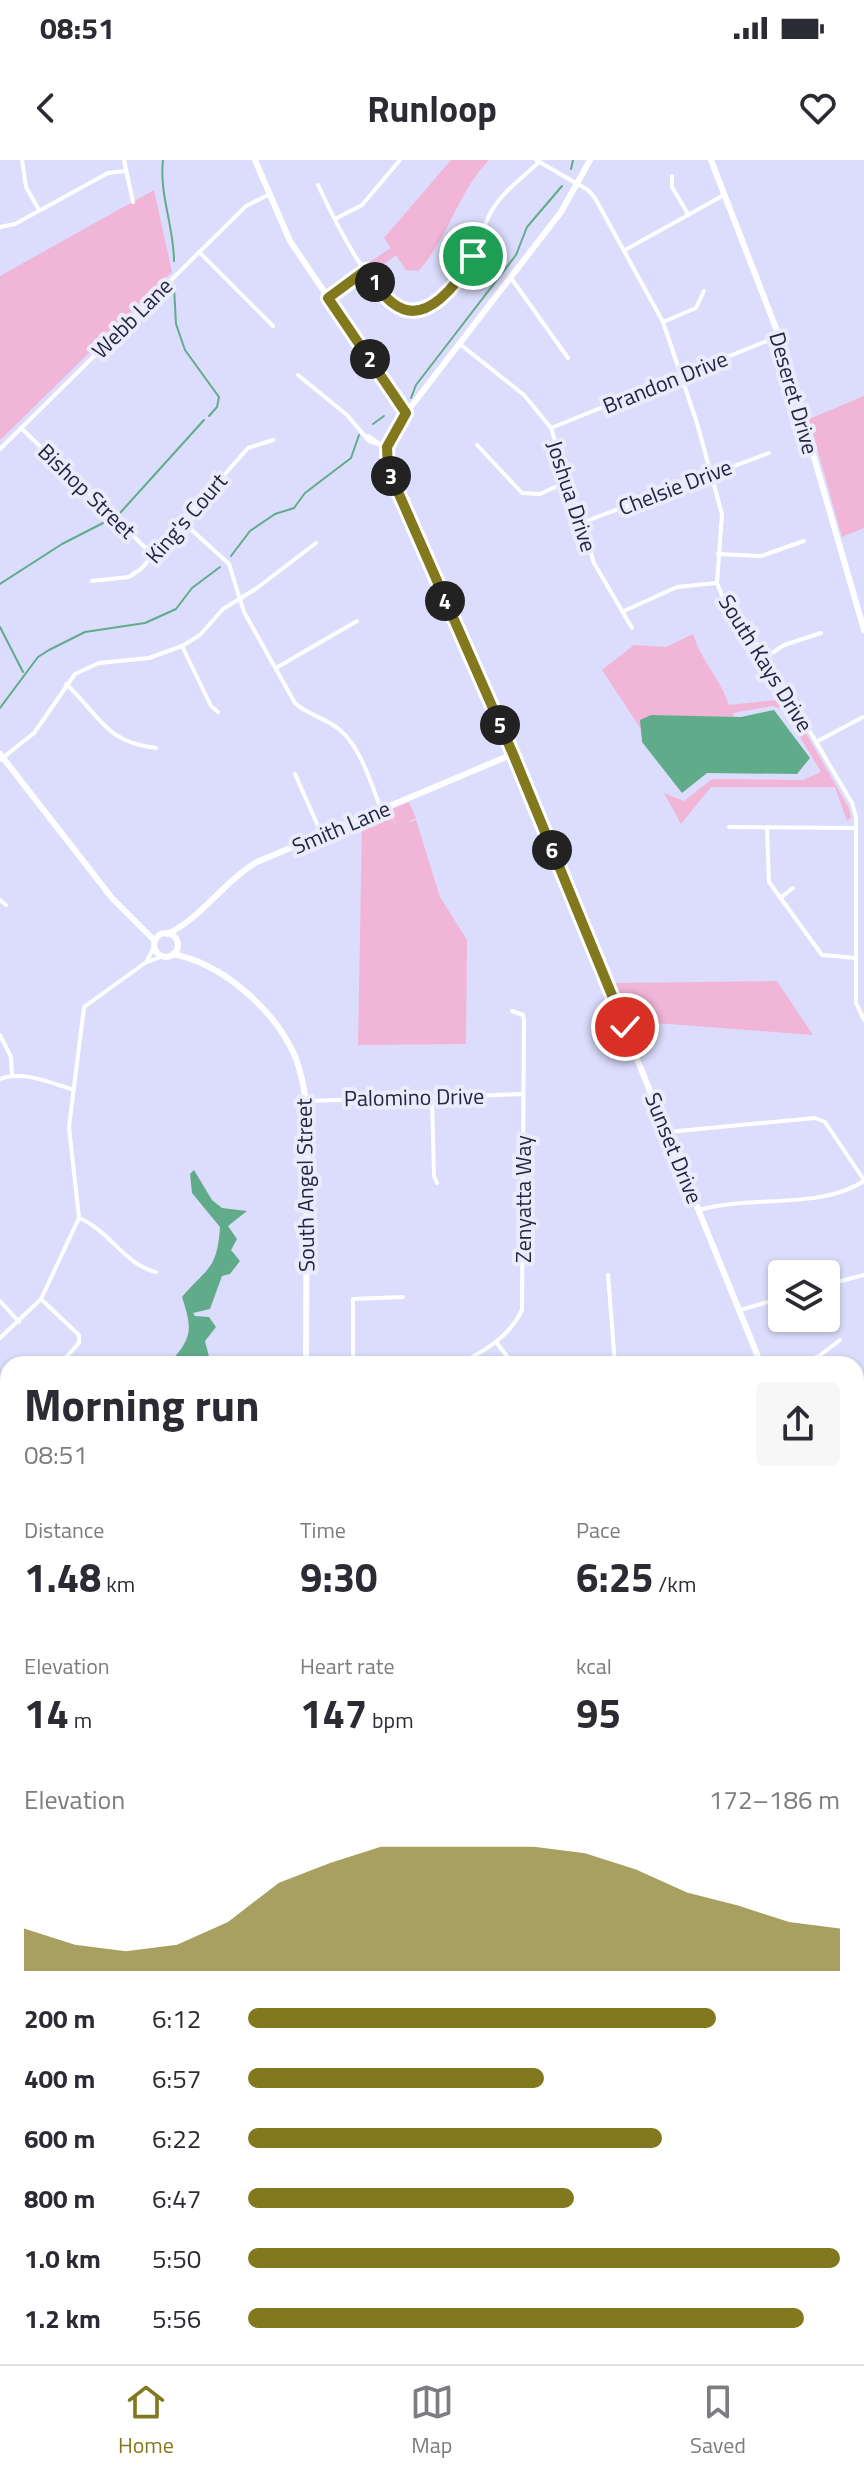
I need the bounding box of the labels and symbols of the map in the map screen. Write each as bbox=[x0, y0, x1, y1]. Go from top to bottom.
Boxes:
pin bbox=[439, 222, 507, 290]
pin: 1 bbox=[355, 262, 395, 302]
street label: Webb Lane bbox=[84, 270, 180, 366]
street label: Deseret Drive bbox=[760, 328, 828, 458]
pin: 2 bbox=[350, 339, 390, 379]
street label: Brandon Drive bbox=[597, 342, 733, 422]
street label: Bishop Street bbox=[30, 435, 144, 547]
street label: Joshua Drive bbox=[538, 436, 606, 556]
street label: Chelsie Drive bbox=[613, 450, 737, 524]
pin: 3 bbox=[371, 456, 411, 496]
street label: King's Court bbox=[137, 465, 235, 571]
pin: 4 bbox=[425, 581, 465, 621]
street label: South Kays Drive bbox=[710, 588, 822, 738]
pin: 5 bbox=[480, 705, 520, 745]
street label: Smith Lane bbox=[286, 791, 396, 863]
pin: 6 bbox=[532, 830, 572, 870]
pin bbox=[591, 993, 659, 1061]
street label: Palomino Drive bbox=[344, 1079, 484, 1115]
street label: Sunset Drive bbox=[636, 1087, 712, 1209]
street label: South Angel Street bbox=[286, 1098, 324, 1272]
street label: Zenyatta Way bbox=[506, 1135, 540, 1263]

